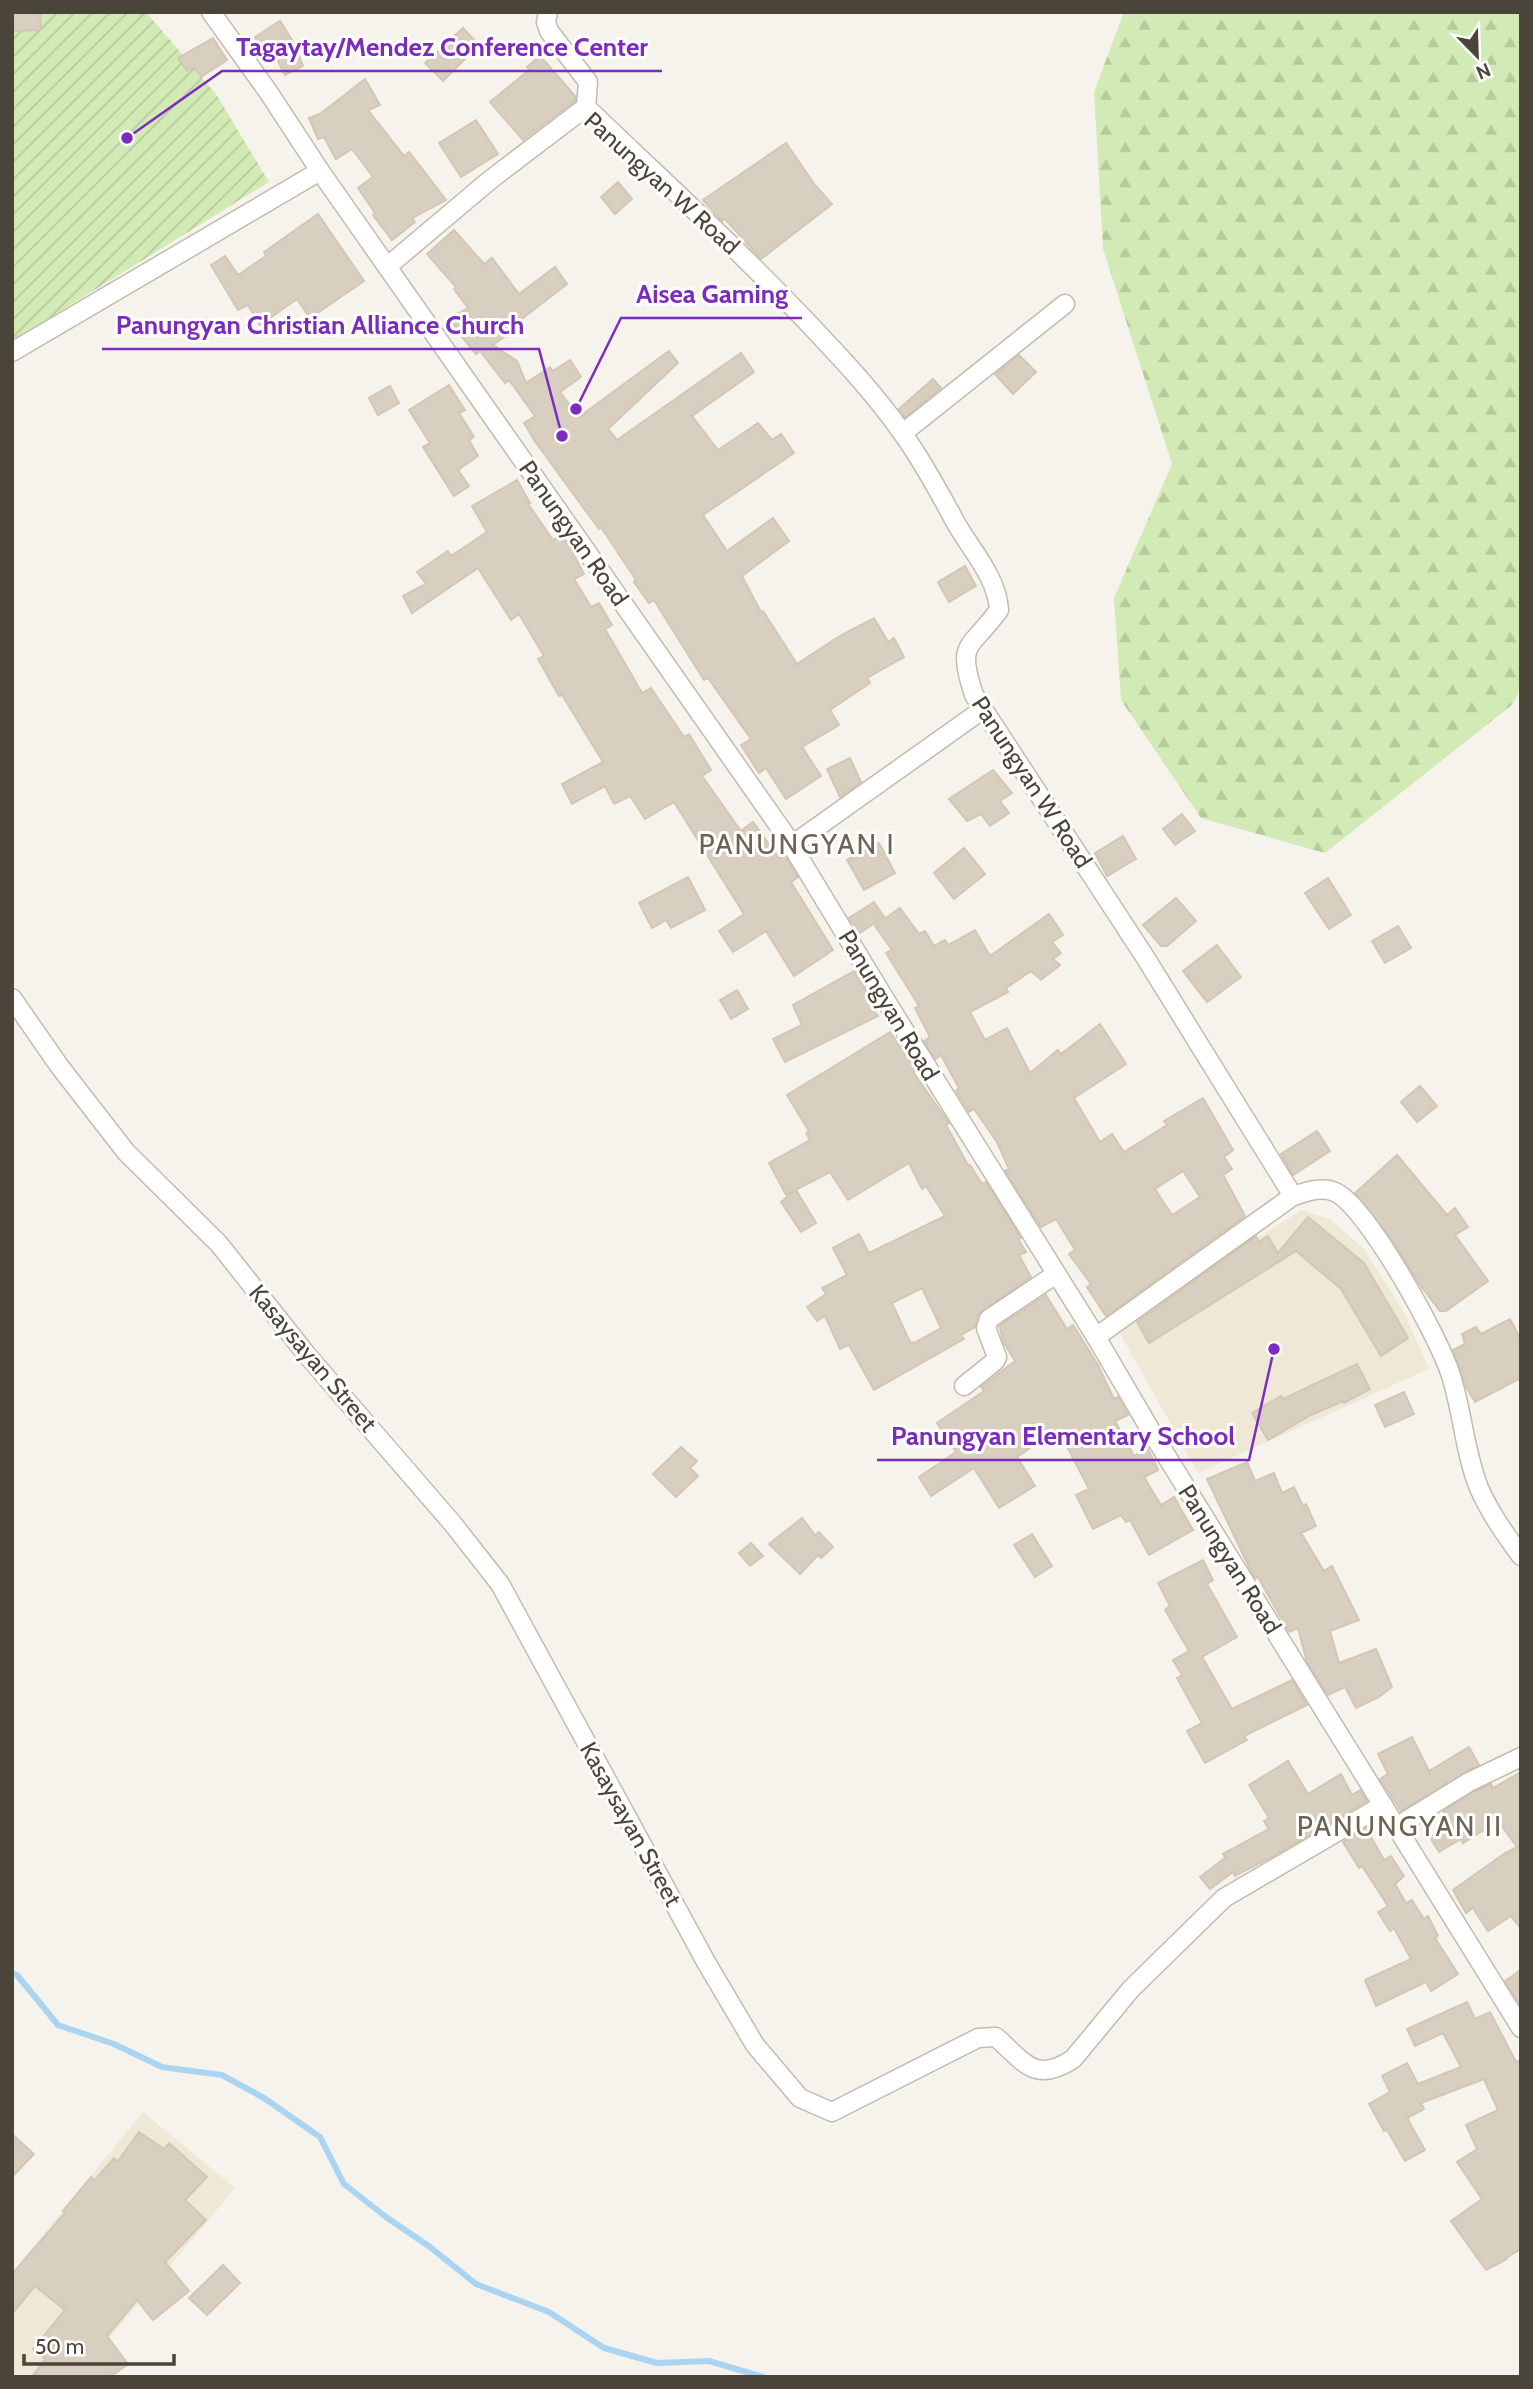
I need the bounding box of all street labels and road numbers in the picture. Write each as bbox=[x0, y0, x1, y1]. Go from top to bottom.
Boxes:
street label: Panungyan W Road bbox=[578, 106, 746, 260]
street label: Panungyan Road bbox=[513, 455, 635, 611]
street label: Panungyan W Road bbox=[966, 691, 1098, 873]
street label: Panungyan Road bbox=[833, 924, 945, 1086]
street label: Kasaysayan Street bbox=[243, 1279, 383, 1437]
street label: Panungyan Road bbox=[1172, 1479, 1288, 1639]
street label: Kasaysayan Street bbox=[574, 1737, 688, 1911]

